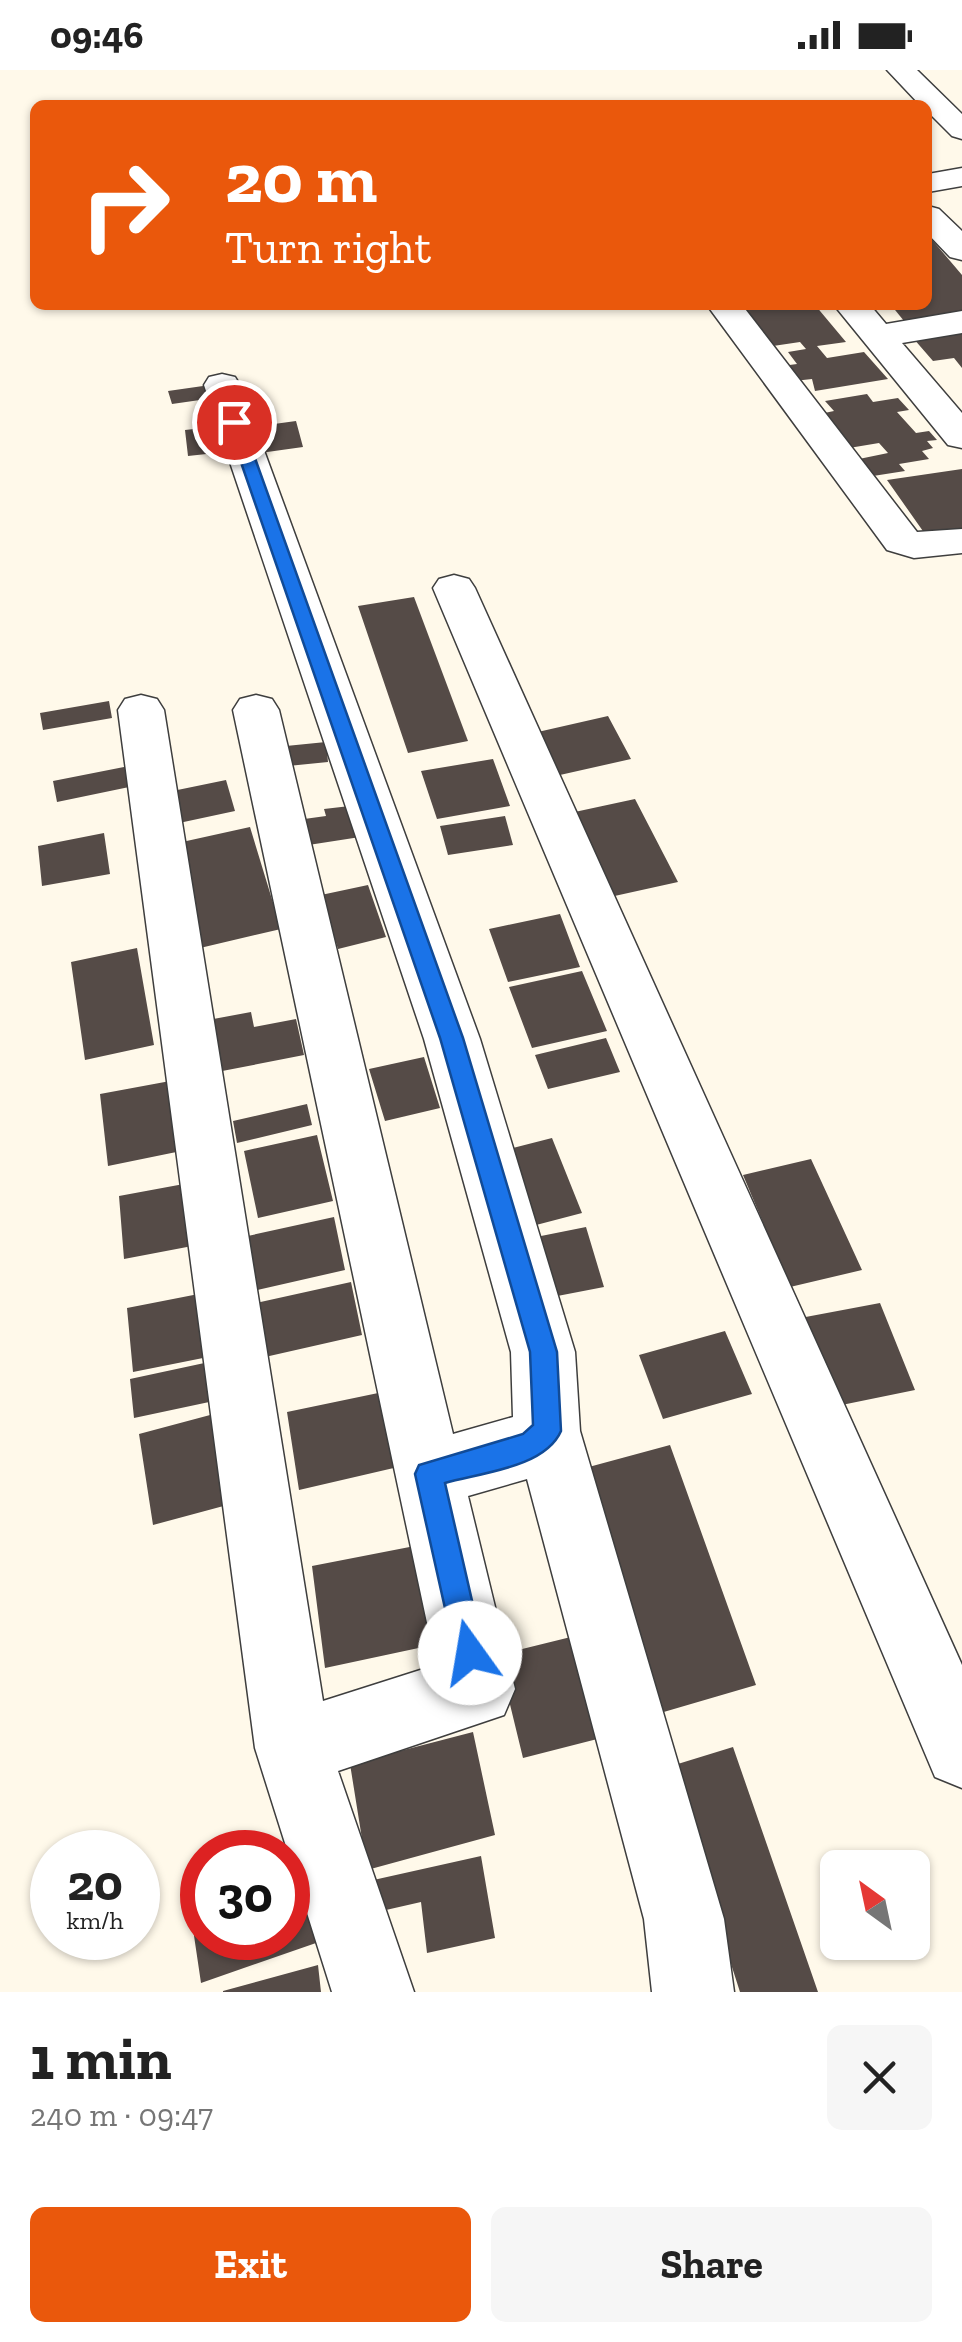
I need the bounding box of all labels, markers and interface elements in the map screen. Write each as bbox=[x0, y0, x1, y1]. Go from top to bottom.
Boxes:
text: 09:46 bbox=[50, 12, 144, 58]
text: 20 m bbox=[225, 136, 377, 220]
icon: right bbox=[60, 140, 190, 270]
text: Turn right bbox=[225, 221, 431, 275]
pin bbox=[192, 380, 277, 465]
icon: arrive bbox=[207, 395, 262, 450]
position arrow bbox=[418, 1601, 522, 1705]
speed limit sign: 30 bbox=[180, 1830, 310, 1960]
north arrow bbox=[820, 1850, 930, 1960]
map controls bbox=[820, 1850, 930, 1960]
text: 20 bbox=[67, 1853, 123, 1913]
text: km/h bbox=[66, 1905, 124, 1935]
text: 1 min bbox=[30, 2022, 172, 2094]
button: close bbox=[827, 2025, 932, 2130]
text: 240 m · 09:47 bbox=[30, 2096, 213, 2134]
button: Exit bbox=[30, 2207, 471, 2322]
button: Share bbox=[491, 2207, 932, 2322]

